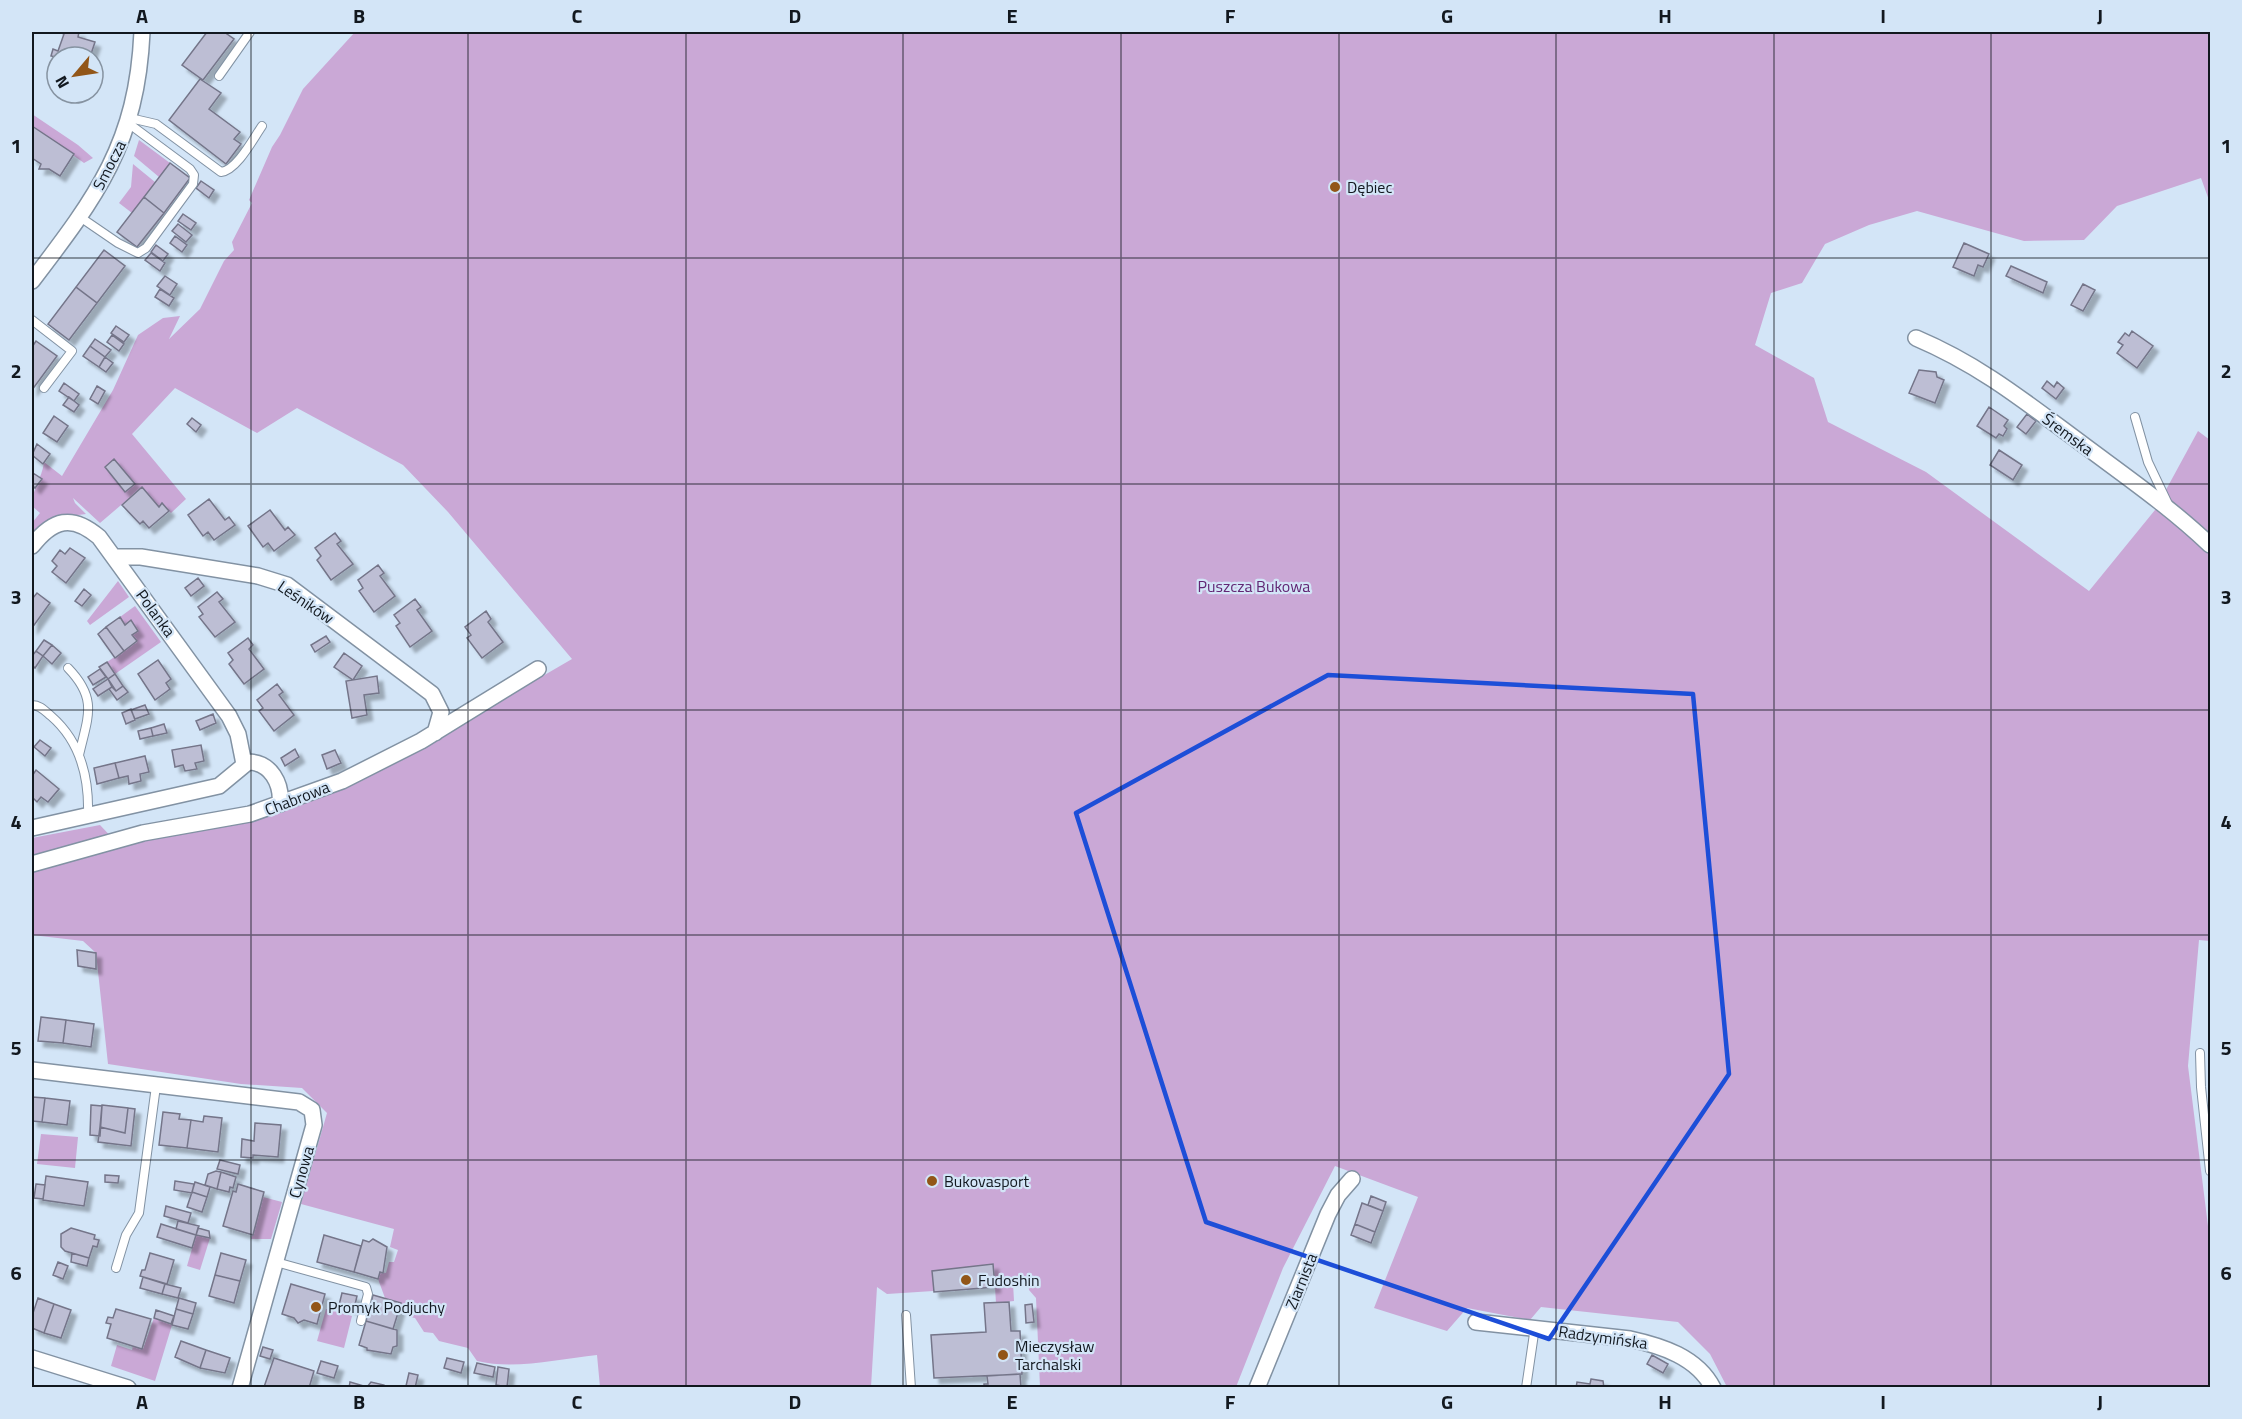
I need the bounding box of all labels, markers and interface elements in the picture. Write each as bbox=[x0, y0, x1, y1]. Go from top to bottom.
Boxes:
text: A bbox=[136, 0, 148, 31]
text: B bbox=[353, 0, 365, 31]
text: C bbox=[572, 0, 583, 31]
text: D bbox=[789, 0, 801, 31]
text: E bbox=[1006, 0, 1018, 31]
text: F bbox=[1225, 0, 1236, 31]
text: G bbox=[1441, 0, 1453, 31]
text: H bbox=[1658, 0, 1672, 31]
text: I bbox=[1880, 0, 1886, 31]
text: J bbox=[2097, 0, 2103, 31]
north arrow bbox=[45, 45, 105, 105]
text: N bbox=[49, 72, 75, 93]
text: 1 bbox=[10, 130, 22, 161]
text: 1 bbox=[2220, 130, 2232, 161]
street label: Smocza bbox=[86, 136, 132, 194]
place label: Dębiec bbox=[1347, 175, 1392, 199]
marker: Dębiec bbox=[1328, 180, 1342, 194]
text: 2 bbox=[10, 355, 22, 386]
text: 2 bbox=[2220, 355, 2232, 386]
street label: Śremska bbox=[2037, 407, 2099, 461]
street label: Leśników bbox=[273, 574, 339, 630]
park label: Puszcza Bukowa bbox=[1198, 574, 1310, 598]
text: 3 bbox=[10, 581, 22, 612]
text: 3 bbox=[2220, 581, 2232, 612]
street label: Polanka bbox=[130, 584, 182, 642]
street label: Chabrowa bbox=[261, 775, 333, 821]
text: 4 bbox=[10, 806, 22, 837]
text: 4 bbox=[2220, 806, 2232, 837]
text: 5 bbox=[10, 1032, 22, 1063]
text: 5 bbox=[2220, 1032, 2232, 1063]
street label: Cynowa bbox=[282, 1143, 320, 1201]
place label: Bukovasport bbox=[944, 1169, 1030, 1193]
marker: Bukovasport bbox=[925, 1174, 939, 1188]
street label: Ziarnista bbox=[1279, 1249, 1323, 1313]
text: 6 bbox=[10, 1257, 22, 1288]
text: 6 bbox=[2220, 1257, 2232, 1288]
place label: Fudoshin bbox=[978, 1268, 1040, 1292]
marker: Fudoshin bbox=[959, 1273, 973, 1287]
place label: Promyk Podjuchy bbox=[328, 1295, 445, 1319]
marker: Promyk Podjuchy bbox=[309, 1300, 323, 1314]
street label: Radzymińska bbox=[1557, 1319, 1649, 1355]
place label: Mieczysław Tarchalski bbox=[1015, 1334, 1095, 1376]
marker: Mieczysław Tarchalski bbox=[996, 1348, 1010, 1362]
text: A bbox=[136, 1386, 148, 1417]
text: B bbox=[353, 1386, 365, 1417]
text: C bbox=[572, 1386, 583, 1417]
text: D bbox=[789, 1386, 801, 1417]
text: E bbox=[1006, 1386, 1018, 1417]
text: F bbox=[1225, 1386, 1236, 1417]
text: G bbox=[1441, 1386, 1453, 1417]
text: H bbox=[1658, 1386, 1672, 1417]
text: I bbox=[1880, 1386, 1886, 1417]
text: J bbox=[2097, 1386, 2103, 1417]

